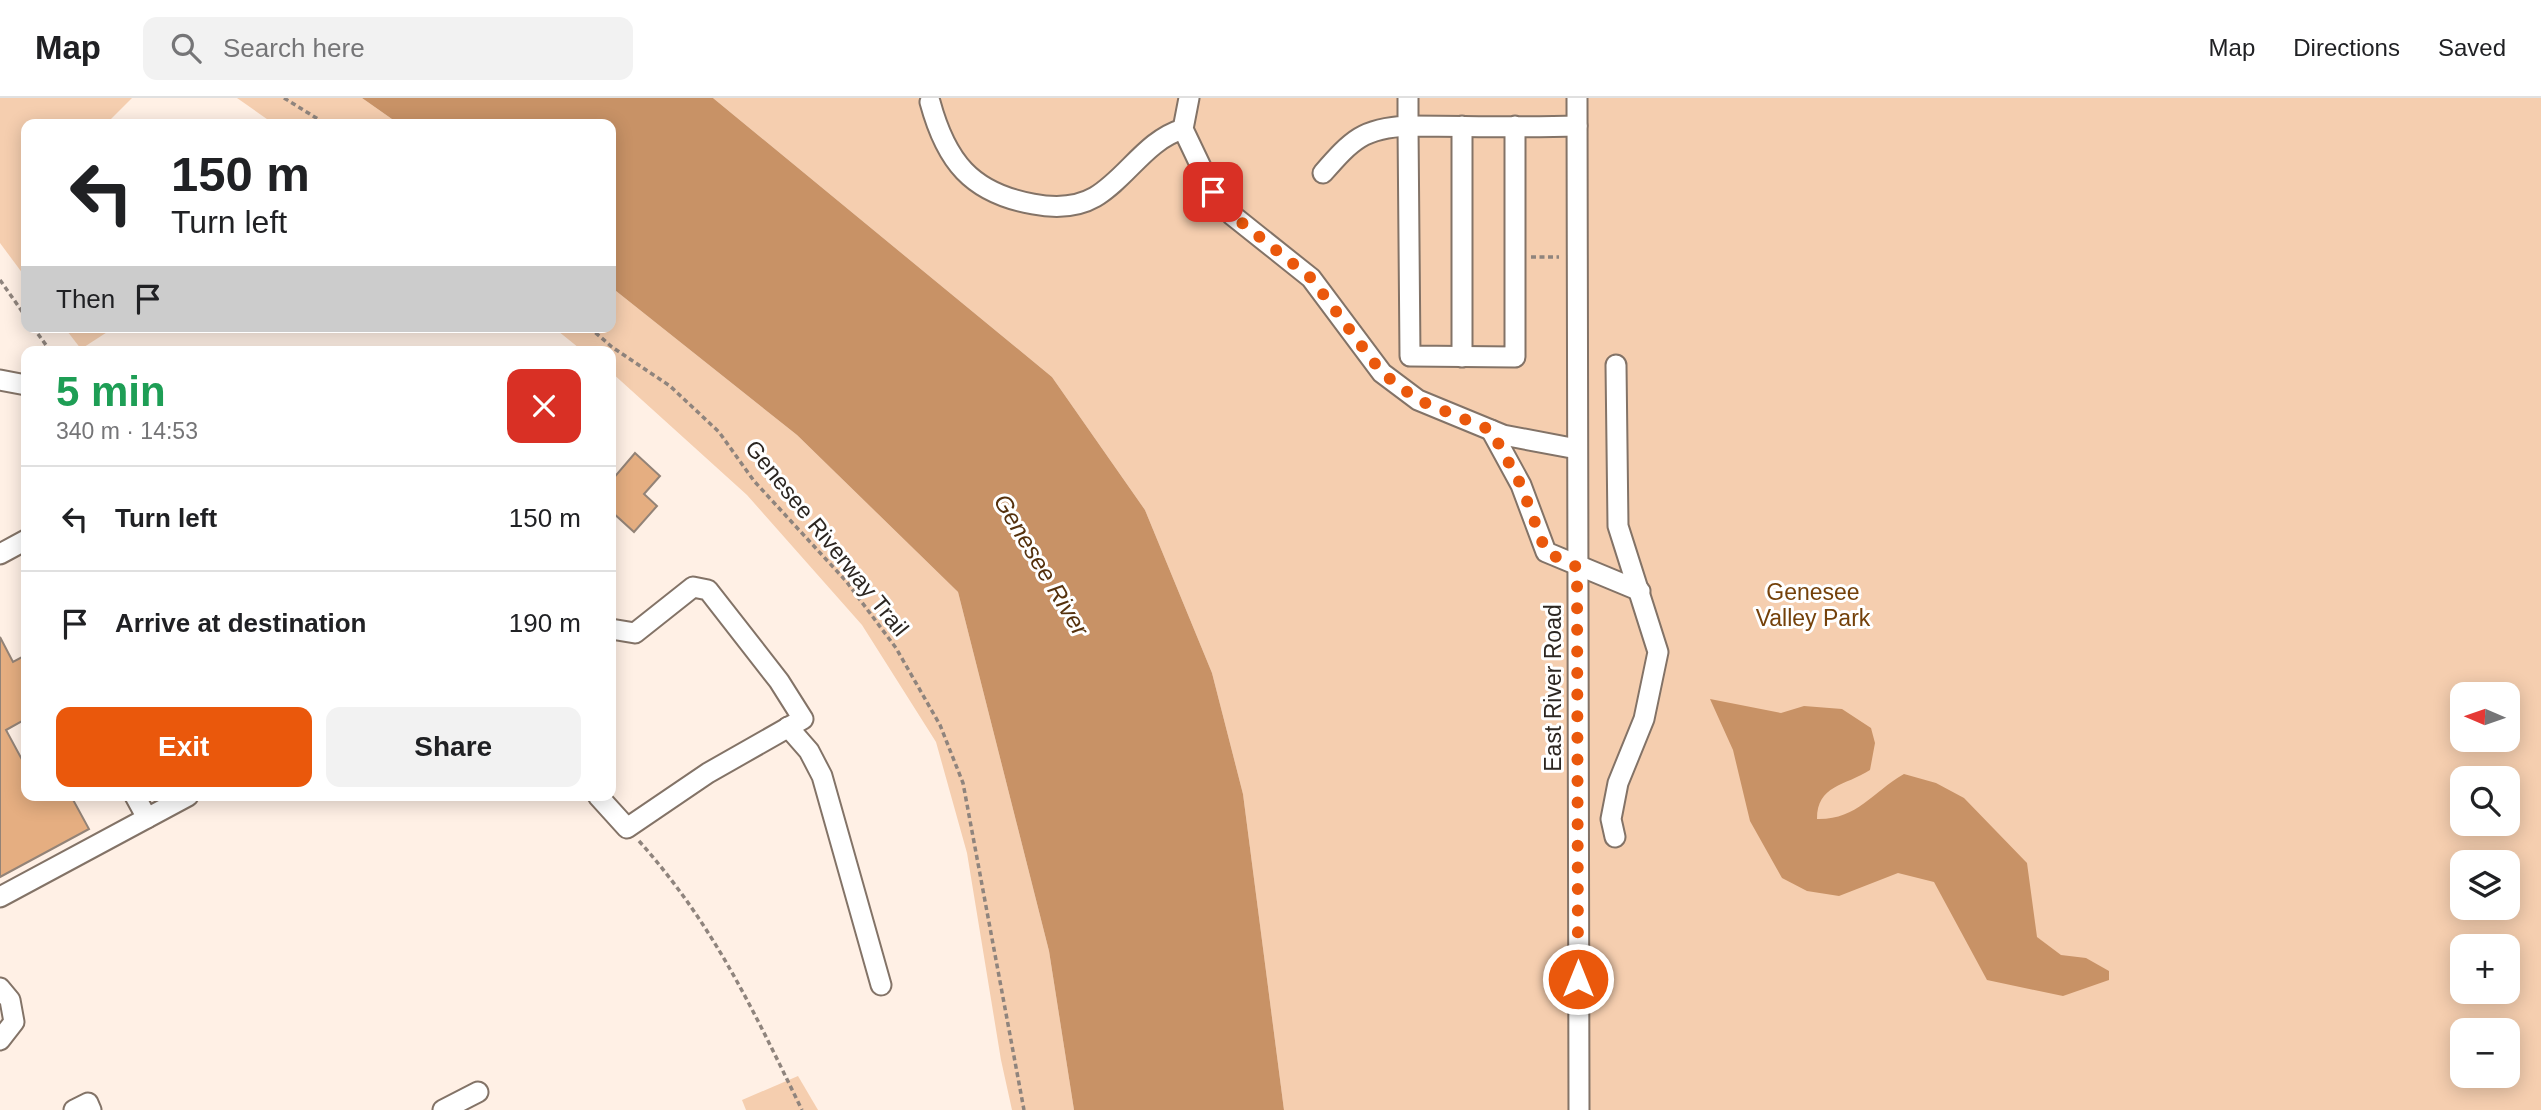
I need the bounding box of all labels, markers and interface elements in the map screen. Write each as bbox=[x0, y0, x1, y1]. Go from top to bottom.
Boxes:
search box bbox=[143, 17, 633, 80]
text: Map bbox=[35, 29, 101, 66]
icon: search bbox=[167, 29, 205, 67]
text: Search here bbox=[223, 33, 365, 63]
text: Map bbox=[2209, 34, 2255, 61]
text: Directions bbox=[2293, 34, 2400, 61]
text: Saved bbox=[2438, 34, 2506, 61]
icon: left bbox=[56, 147, 147, 238]
text: 150 m bbox=[171, 147, 310, 201]
pin bbox=[1183, 162, 1243, 222]
icon: arrive bbox=[1194, 173, 1232, 211]
text: Turn left bbox=[171, 204, 287, 240]
icon: arrive bbox=[129, 280, 167, 318]
text: Then bbox=[56, 284, 115, 314]
text: 5 min bbox=[56, 368, 166, 415]
button: close bbox=[507, 369, 581, 443]
text: 340 m · 14:53 bbox=[56, 418, 198, 444]
street label: Genesee Riverway Trail bbox=[740, 435, 914, 641]
water label: Genesee River bbox=[989, 489, 1095, 641]
icon: left bbox=[56, 500, 94, 538]
text: Turn left bbox=[115, 503, 217, 533]
text: 150 m bbox=[509, 503, 581, 533]
park label: Genesee Valley Park bbox=[1756, 579, 1871, 631]
street label: East River Road bbox=[1540, 604, 1566, 772]
icon: arrive bbox=[56, 605, 94, 643]
text: Arrive at destination bbox=[115, 608, 366, 638]
text: 190 m bbox=[509, 608, 581, 638]
north arrow bbox=[2450, 682, 2520, 752]
map controls bbox=[2450, 682, 2520, 1088]
button: Exit bbox=[56, 707, 312, 787]
button: Share bbox=[326, 707, 581, 787]
button: search bbox=[2450, 766, 2520, 836]
button: layers bbox=[2450, 850, 2520, 920]
button: + bbox=[2450, 934, 2520, 1004]
position arrow bbox=[1541, 942, 1615, 1016]
button: − bbox=[2450, 1018, 2520, 1088]

